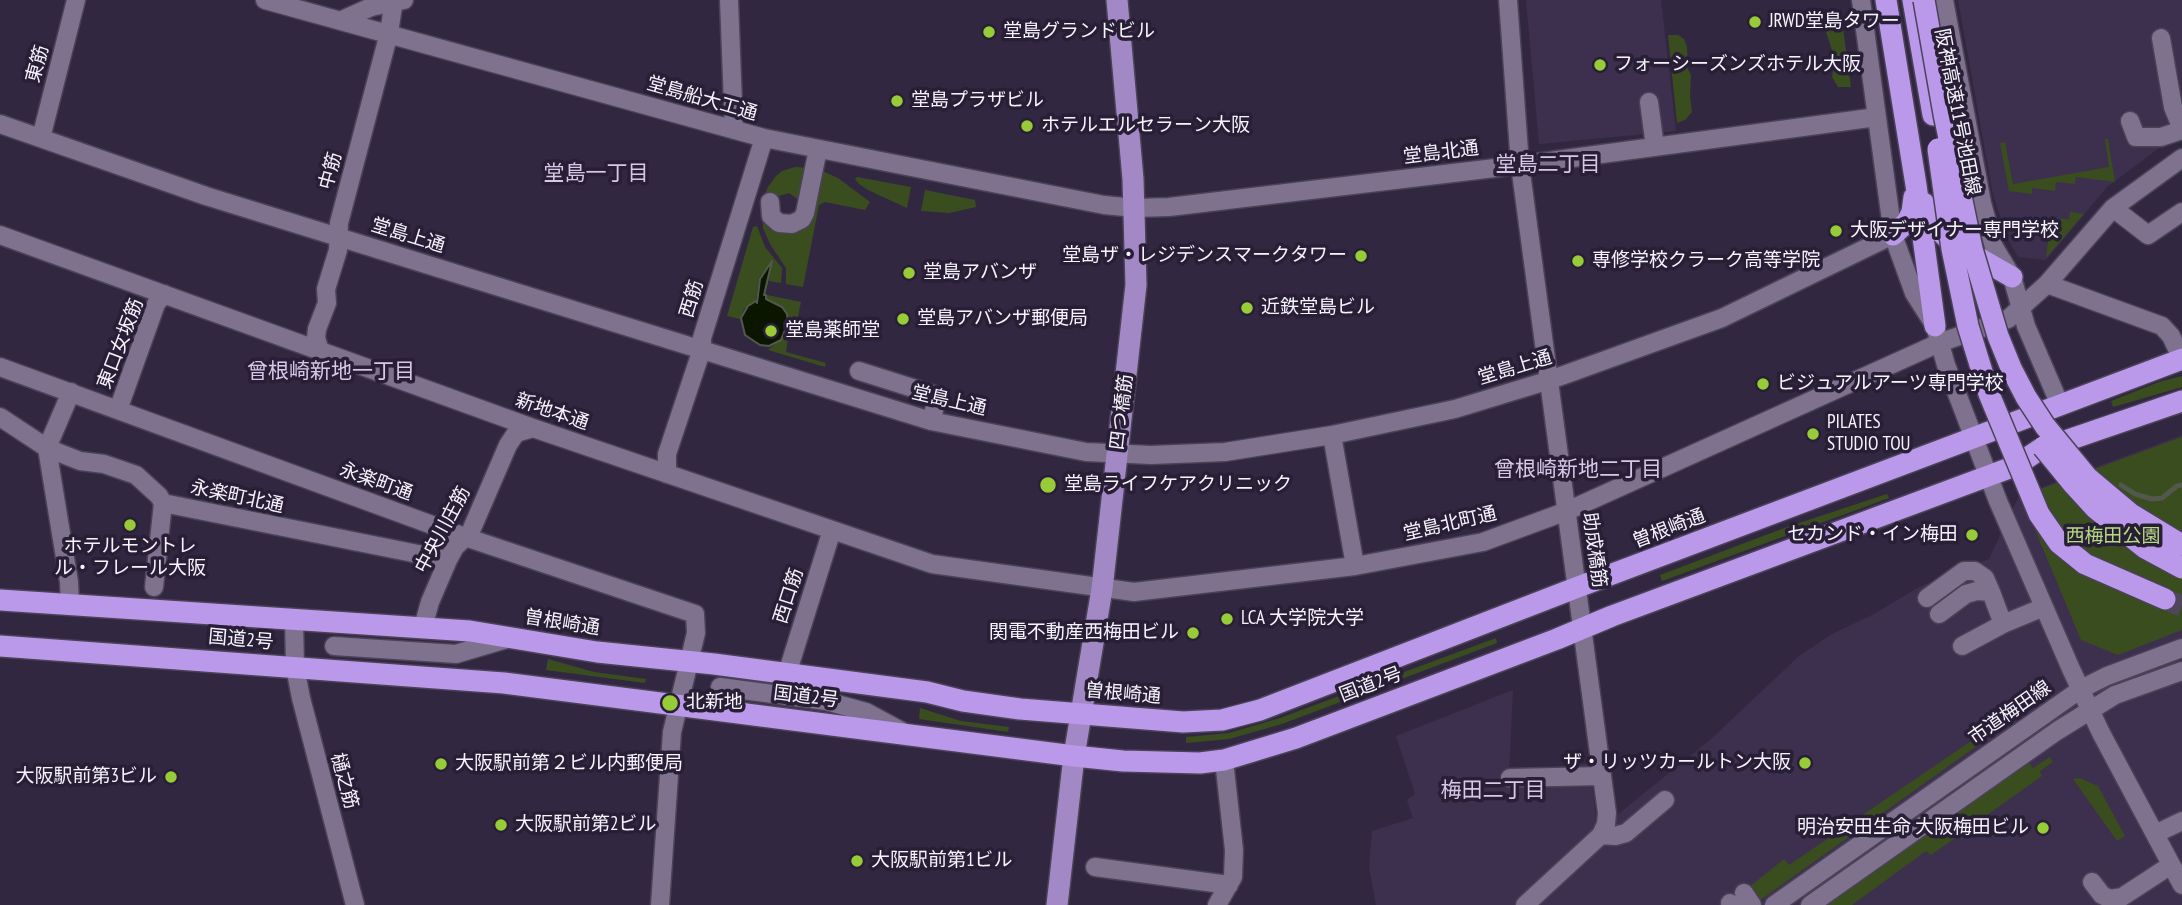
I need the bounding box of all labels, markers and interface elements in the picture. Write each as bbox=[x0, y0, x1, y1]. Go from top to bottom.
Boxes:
place label: JRWD堂島タワー bbox=[1769, 11, 1900, 33]
marker: JRWD堂島タワー bbox=[1747, 14, 1763, 30]
place label: 堂島グランドビル bbox=[1003, 21, 1155, 43]
marker: 堂島グランドビル bbox=[981, 24, 997, 40]
street label: 阪神高速11号池田線 bbox=[1930, 27, 1984, 197]
street label: 東筋 bbox=[22, 43, 54, 85]
place label: フォーシーズンズホテル大阪 bbox=[1614, 54, 1861, 76]
marker: フォーシーズンズホテル大阪 bbox=[1592, 57, 1608, 73]
street label: 堂島船大工通 bbox=[644, 72, 760, 126]
place label: 堂島プラザビル bbox=[911, 90, 1044, 112]
marker: 堂島プラザビル bbox=[889, 93, 905, 109]
place label: ホテルエルセラーン大阪 bbox=[1041, 115, 1250, 137]
marker: ホテルエルセラーン大阪 bbox=[1019, 118, 1035, 134]
street label: 堂島北通 bbox=[1402, 137, 1480, 169]
street label: 中筋 bbox=[315, 150, 347, 192]
district label: 堂島二丁目 bbox=[1496, 152, 1600, 178]
district label: 堂島一丁目 bbox=[544, 161, 648, 187]
street label: 堂島上通 bbox=[368, 214, 448, 258]
place label: 大阪デザイナー専門学校 bbox=[1850, 220, 2059, 242]
marker: 大阪デザイナー専門学校 bbox=[1828, 223, 1844, 239]
place label: 堂島ザ・レジデンスマークタワー bbox=[1062, 245, 1347, 267]
marker: 堂島ザ・レジデンスマークタワー bbox=[1353, 248, 1369, 264]
place label: 専修学校クラーク高等学院 bbox=[1592, 250, 1820, 272]
marker: 専修学校クラーク高等学院 bbox=[1570, 253, 1586, 269]
place label: 堂島アバンザ bbox=[923, 262, 1037, 284]
marker: 堂島アバンザ bbox=[901, 265, 917, 281]
street label: 西筋 bbox=[676, 277, 708, 321]
street label: 東口女坂筋 bbox=[93, 296, 149, 392]
place label: 近鉄堂島ビル bbox=[1261, 297, 1375, 319]
marker: 近鉄堂島ビル bbox=[1239, 300, 1255, 316]
place label: 堂島アバンザ郵便局 bbox=[917, 308, 1088, 330]
marker: 堂島アバンザ郵便局 bbox=[895, 311, 911, 327]
place label: 堂島薬師堂 bbox=[785, 320, 880, 342]
marker: 堂島薬師堂 bbox=[763, 323, 779, 339]
street label: 堂島上通 bbox=[1475, 346, 1555, 390]
district label: 曾根崎新地一丁目 bbox=[247, 359, 415, 385]
street label: 四つ橋筋 bbox=[1106, 373, 1138, 451]
place label: ビジュアルアーツ専門学校 bbox=[1777, 373, 2004, 395]
marker: ビジュアルアーツ専門学校 bbox=[1755, 376, 1771, 392]
street label: 堂島上通 bbox=[909, 381, 989, 421]
street label: 新地本通 bbox=[512, 389, 592, 435]
place label: PILATES STUDIO TOU bbox=[1827, 412, 1911, 456]
marker: PILATES STUDIO TOU bbox=[1805, 426, 1821, 442]
district label: 曾根崎新地二丁目 bbox=[1494, 457, 1662, 483]
street label: 永楽町通 bbox=[336, 458, 416, 506]
place label: 堂島ライフケアクリニック bbox=[1064, 474, 1292, 496]
marker: 堂島ライフケアクリニック bbox=[1038, 475, 1058, 495]
street label: 永楽町北通 bbox=[188, 476, 286, 518]
street label: 中央川庄筋 bbox=[411, 483, 475, 577]
street label: 堂島北町通 bbox=[1401, 502, 1499, 546]
street label: 曽根崎通 bbox=[1629, 505, 1709, 553]
street label: 助成橋筋 bbox=[1577, 511, 1611, 589]
marker: ホテルモントレ ル・フレール大阪 bbox=[122, 517, 138, 533]
place label: セカンド・イン梅田 bbox=[1787, 524, 1958, 546]
park label: 西梅田公園 bbox=[2066, 526, 2160, 548]
marker: セカンド・イン梅田 bbox=[1964, 527, 1980, 543]
place label: ホテルモントレ ル・フレール大阪 bbox=[54, 536, 206, 580]
street label: 西口筋 bbox=[769, 565, 809, 627]
street label: 曽根崎通 bbox=[523, 606, 601, 640]
place label: LCA 大学院大学 bbox=[1241, 608, 1364, 630]
marker: LCA 大学院大学 bbox=[1219, 611, 1235, 627]
place label: 関電不動産西梅田ビル bbox=[989, 622, 1179, 644]
marker: 関電不動産西梅田ビル bbox=[1185, 625, 1201, 641]
street label: 国道2号 bbox=[207, 626, 275, 654]
street label: 国道2号 bbox=[1336, 663, 1406, 707]
street label: 市道梅田線 bbox=[1965, 676, 2055, 750]
street label: 曽根崎通 bbox=[1084, 679, 1162, 709]
street label: 国道2号 bbox=[772, 682, 840, 712]
place label: 北新地 bbox=[686, 692, 743, 714]
marker: 北新地 bbox=[660, 693, 680, 713]
street label: 樋之筋 bbox=[326, 751, 362, 811]
place label: ザ・リッツカールトン大阪 bbox=[1563, 752, 1791, 774]
place label: 大阪駅前第２ビル内郵便局 bbox=[455, 753, 683, 775]
marker: ザ・リッツカールトン大阪 bbox=[1797, 755, 1813, 771]
marker: 大阪駅前第２ビル内郵便局 bbox=[433, 756, 449, 772]
place label: 大阪駅前第3ビル bbox=[15, 766, 157, 788]
marker: 大阪駅前第3ビル bbox=[163, 769, 179, 785]
district label: 梅田二丁目 bbox=[1441, 778, 1545, 804]
place label: 大阪駅前第2ビル bbox=[515, 814, 657, 836]
marker: 大阪駅前第2ビル bbox=[493, 817, 509, 833]
place label: 明治安田生命 大阪梅田ビル bbox=[1797, 817, 2029, 839]
marker: 明治安田生命 大阪梅田ビル bbox=[2035, 820, 2051, 836]
place label: 大阪駅前第1ビル bbox=[871, 850, 1013, 872]
marker: 大阪駅前第1ビル bbox=[849, 853, 865, 869]

